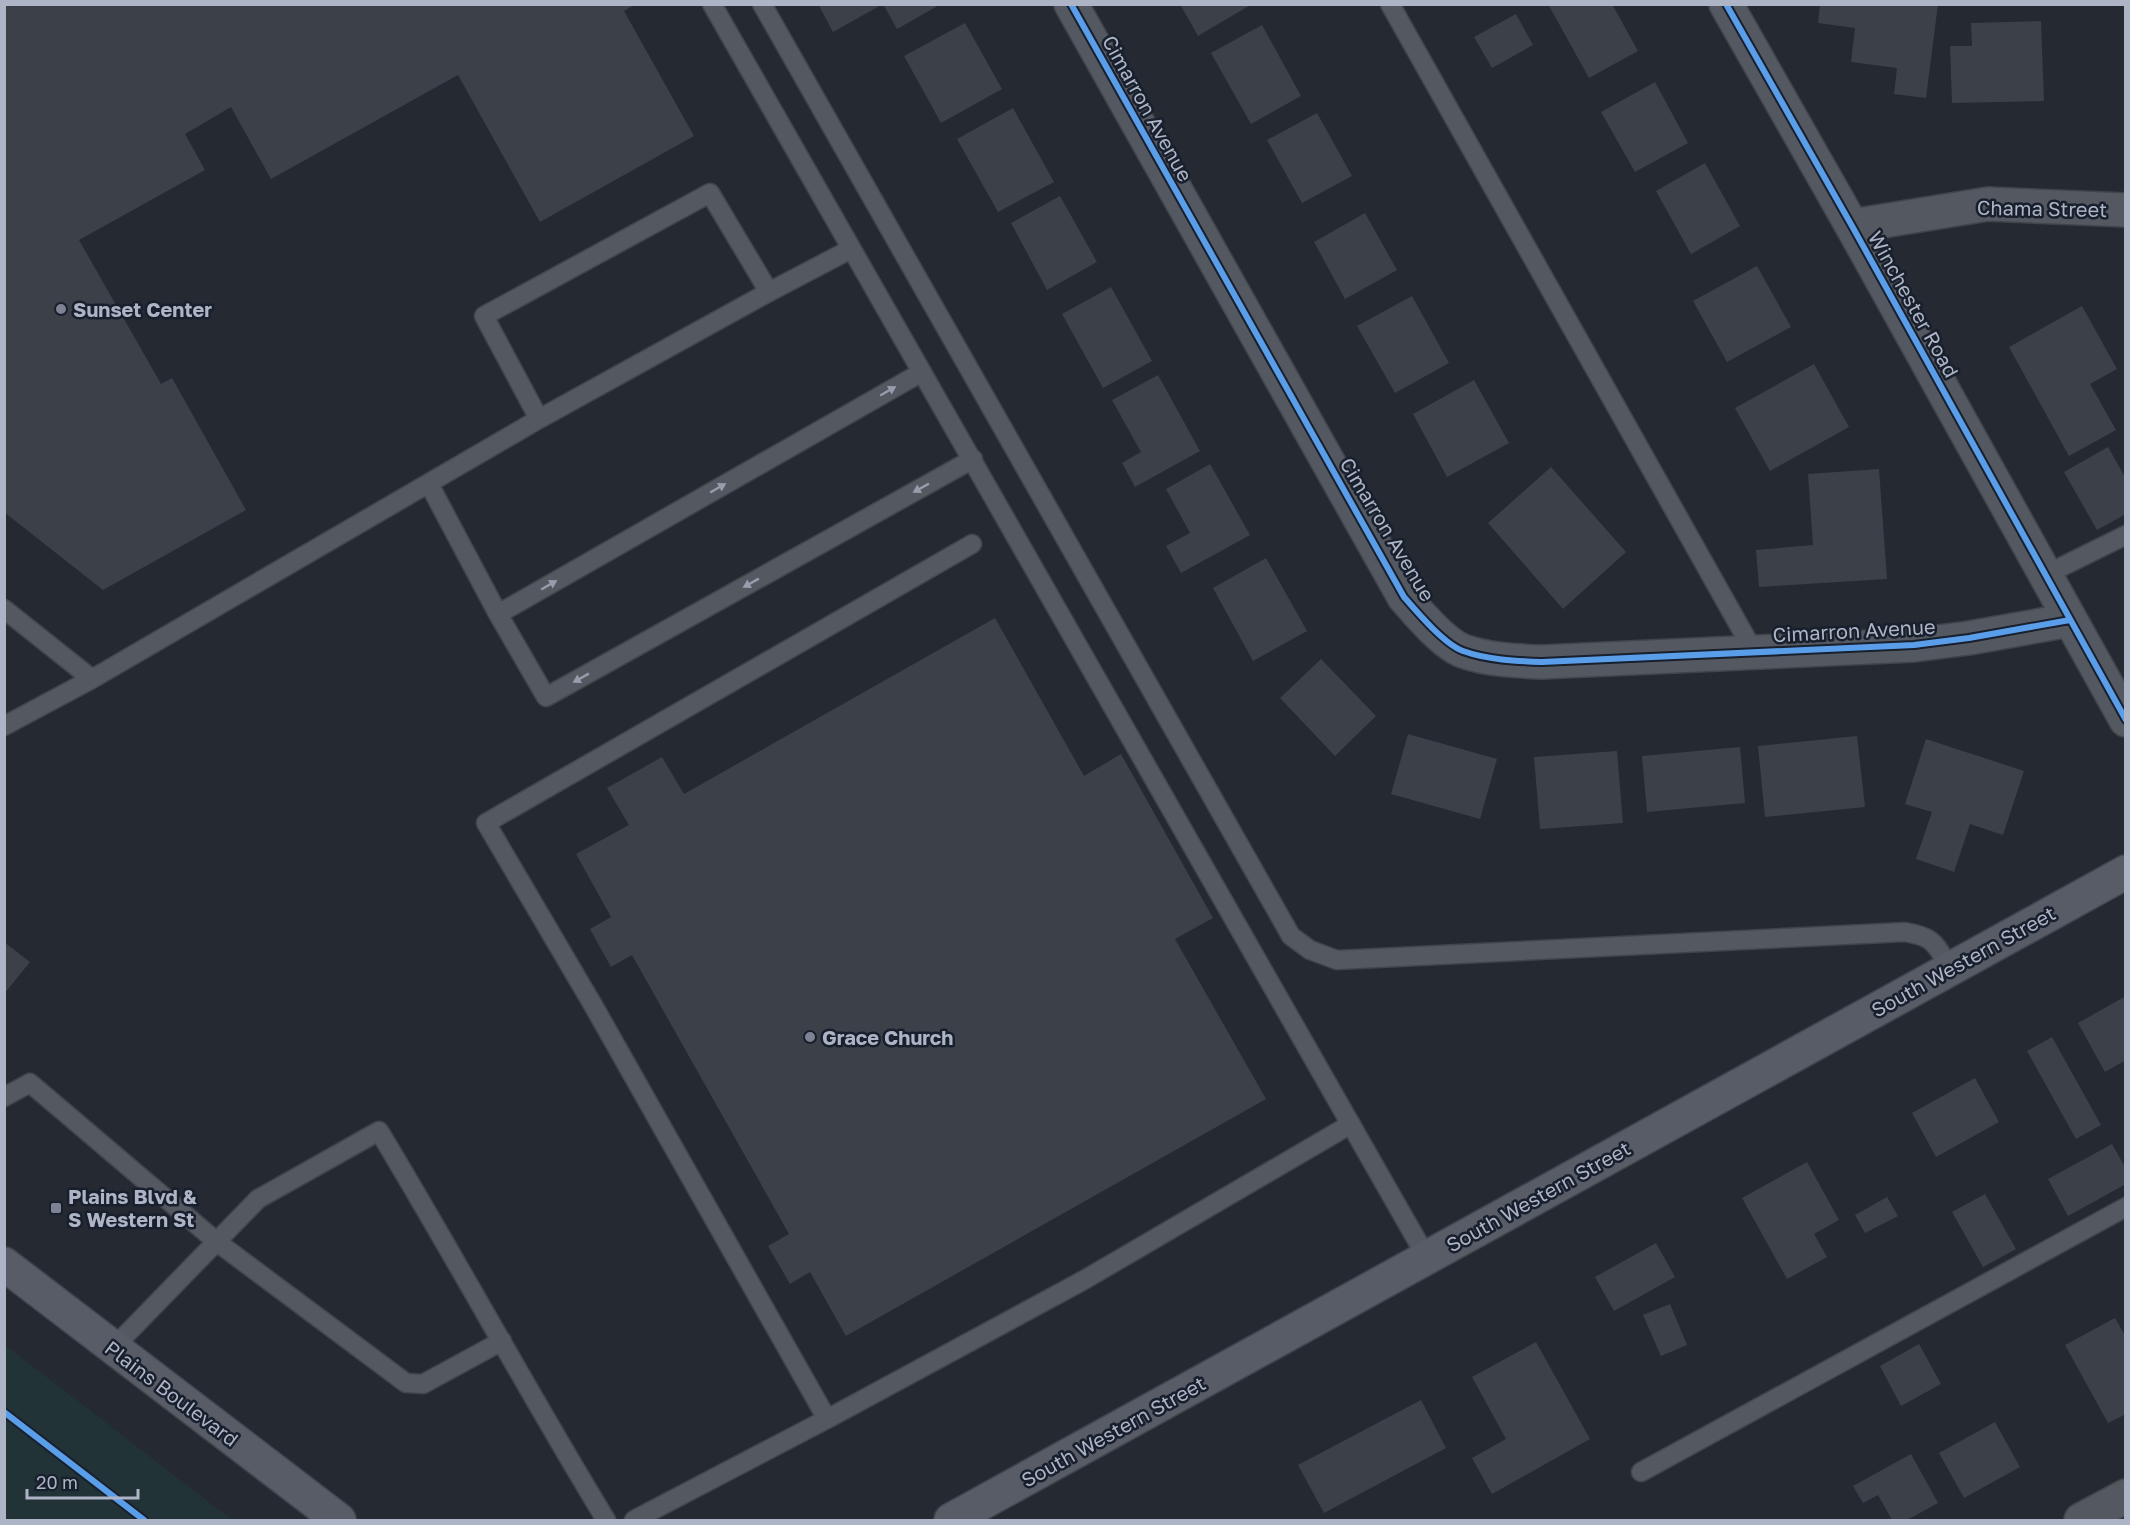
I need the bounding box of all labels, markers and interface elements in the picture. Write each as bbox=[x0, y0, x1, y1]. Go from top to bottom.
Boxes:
street label: Cimarron Avenue bbox=[1098, 31, 1198, 185]
street label: Chama Street bbox=[1977, 195, 2107, 221]
street label: Winchester Road bbox=[1864, 227, 1964, 381]
place label: Sunset Center bbox=[73, 297, 212, 321]
marker: Sunset Center bbox=[54, 302, 68, 316]
one-way arrow bbox=[880, 386, 897, 396]
street label: Cimarron Avenue bbox=[1336, 453, 1440, 605]
one-way arrow bbox=[710, 483, 727, 493]
one-way arrow bbox=[913, 483, 930, 493]
one-way arrow bbox=[742, 578, 759, 588]
one-way arrow bbox=[541, 580, 558, 590]
street label: Cimarron Avenue bbox=[1772, 614, 1936, 646]
one-way arrow bbox=[572, 673, 589, 683]
street label: South Western Street bbox=[1867, 900, 2059, 1022]
place label: Grace Church bbox=[822, 1025, 953, 1049]
marker: Grace Church bbox=[803, 1030, 817, 1044]
street label: South Western Street bbox=[1442, 1135, 1634, 1257]
place label: Plains Blvd & S Western St bbox=[68, 1184, 198, 1231]
marker: Plains Blvd & S Western St bbox=[49, 1201, 63, 1215]
street label: Plains Boulevard bbox=[101, 1335, 243, 1451]
street label: South Western Street bbox=[1017, 1370, 1209, 1492]
scale bar bbox=[27, 1462, 138, 1500]
text: 20 m bbox=[36, 1471, 78, 1493]

